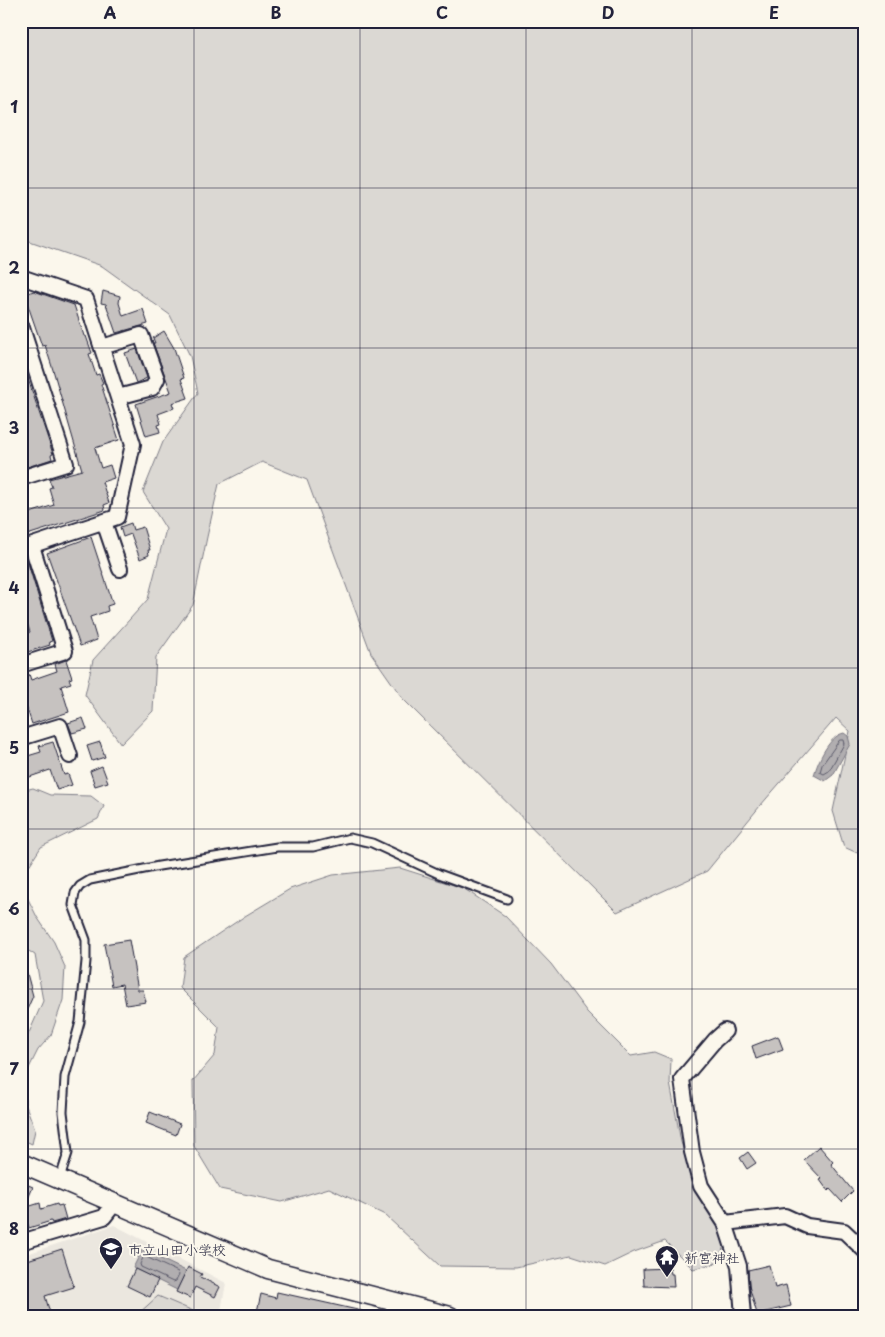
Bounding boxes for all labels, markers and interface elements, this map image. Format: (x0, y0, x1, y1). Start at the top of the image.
text: A (104, 0, 117, 24)
text: B (271, 0, 282, 24)
text: C (436, 0, 448, 24)
text: D (602, 0, 614, 24)
text: E (769, 0, 779, 24)
text: 1 (10, 94, 18, 118)
text: 2 (8, 255, 20, 279)
text: 3 (9, 415, 19, 439)
text: 4 (9, 575, 20, 599)
text: 5 (9, 735, 19, 759)
text: 6 (8, 896, 20, 920)
text: 7 (9, 1056, 19, 1080)
text: 8 (9, 1216, 19, 1240)
school or university icon: 市立山田小学校 (98, 1236, 124, 1270)
place label: 市立山田小学校 (128, 1239, 226, 1260)
temple icon: 新宮神社 (654, 1244, 680, 1278)
place label: 新宮神社 (684, 1247, 740, 1268)

